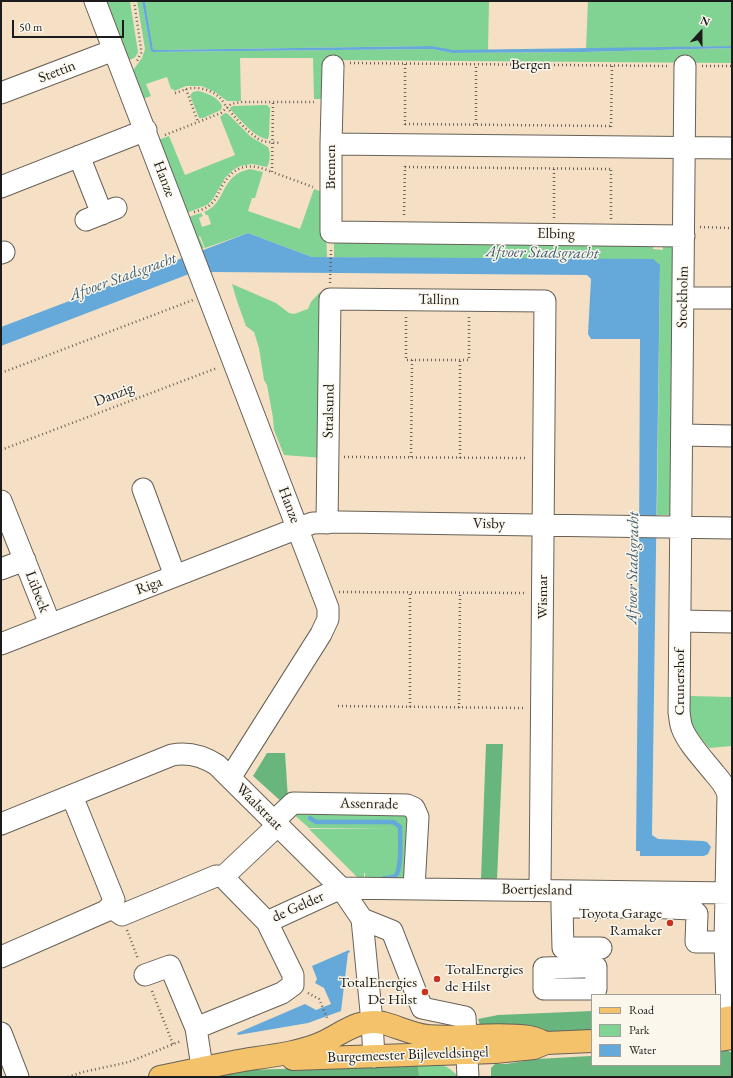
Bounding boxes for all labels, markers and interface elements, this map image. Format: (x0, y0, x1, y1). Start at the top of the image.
scale bar (14, 12, 126, 38)
north arrow (681, 12, 721, 52)
text: N (699, 13, 712, 29)
text: 50 m (19, 19, 42, 35)
street label: Bergen (511, 56, 551, 74)
street label: Stettin (36, 57, 78, 87)
street label: Bremen (322, 144, 340, 190)
street label: Hanze (149, 158, 179, 200)
street label: Elbing (537, 225, 575, 243)
water label: Afvoer Stadsgracht (485, 242, 599, 264)
water label: Afvoer Stadsgracht (67, 249, 179, 305)
street label: Stockholm (673, 266, 693, 328)
street label: Tallinn (418, 291, 460, 309)
street label: Danzig (92, 379, 136, 411)
street label: Stralsund (320, 384, 338, 438)
street label: Hanze (274, 484, 304, 526)
water label: Afvoer Stadsgracht (622, 511, 644, 625)
street label: Visby (473, 515, 505, 533)
street label: Lübeck (21, 569, 53, 615)
street label: Riga (133, 573, 165, 599)
street label: Wismar (534, 575, 552, 619)
street label: Crunershof (671, 648, 689, 716)
street label: Waalstraat (232, 780, 286, 834)
street label: Assenrade (340, 794, 398, 814)
street label: Boertjesland (501, 880, 573, 900)
street label: de Gelder (269, 888, 327, 926)
place label: Toyota Garage Ramaker (579, 905, 662, 940)
marker: Toyota Garage Ramaker (665, 918, 675, 928)
place label: TotalEnergies de Hilst (445, 961, 523, 996)
place label: TotalEnergies De Hilst (339, 974, 417, 1009)
marker: TotalEnergies de Hilst (432, 974, 442, 984)
marker: TotalEnergies De Hilst (420, 987, 430, 997)
legend (591, 994, 721, 1066)
text: Road (629, 1002, 654, 1018)
text: Park (629, 1022, 649, 1038)
text: Water (629, 1042, 656, 1058)
street label: Burgemeester Bijleveldsingel (327, 1043, 489, 1067)

